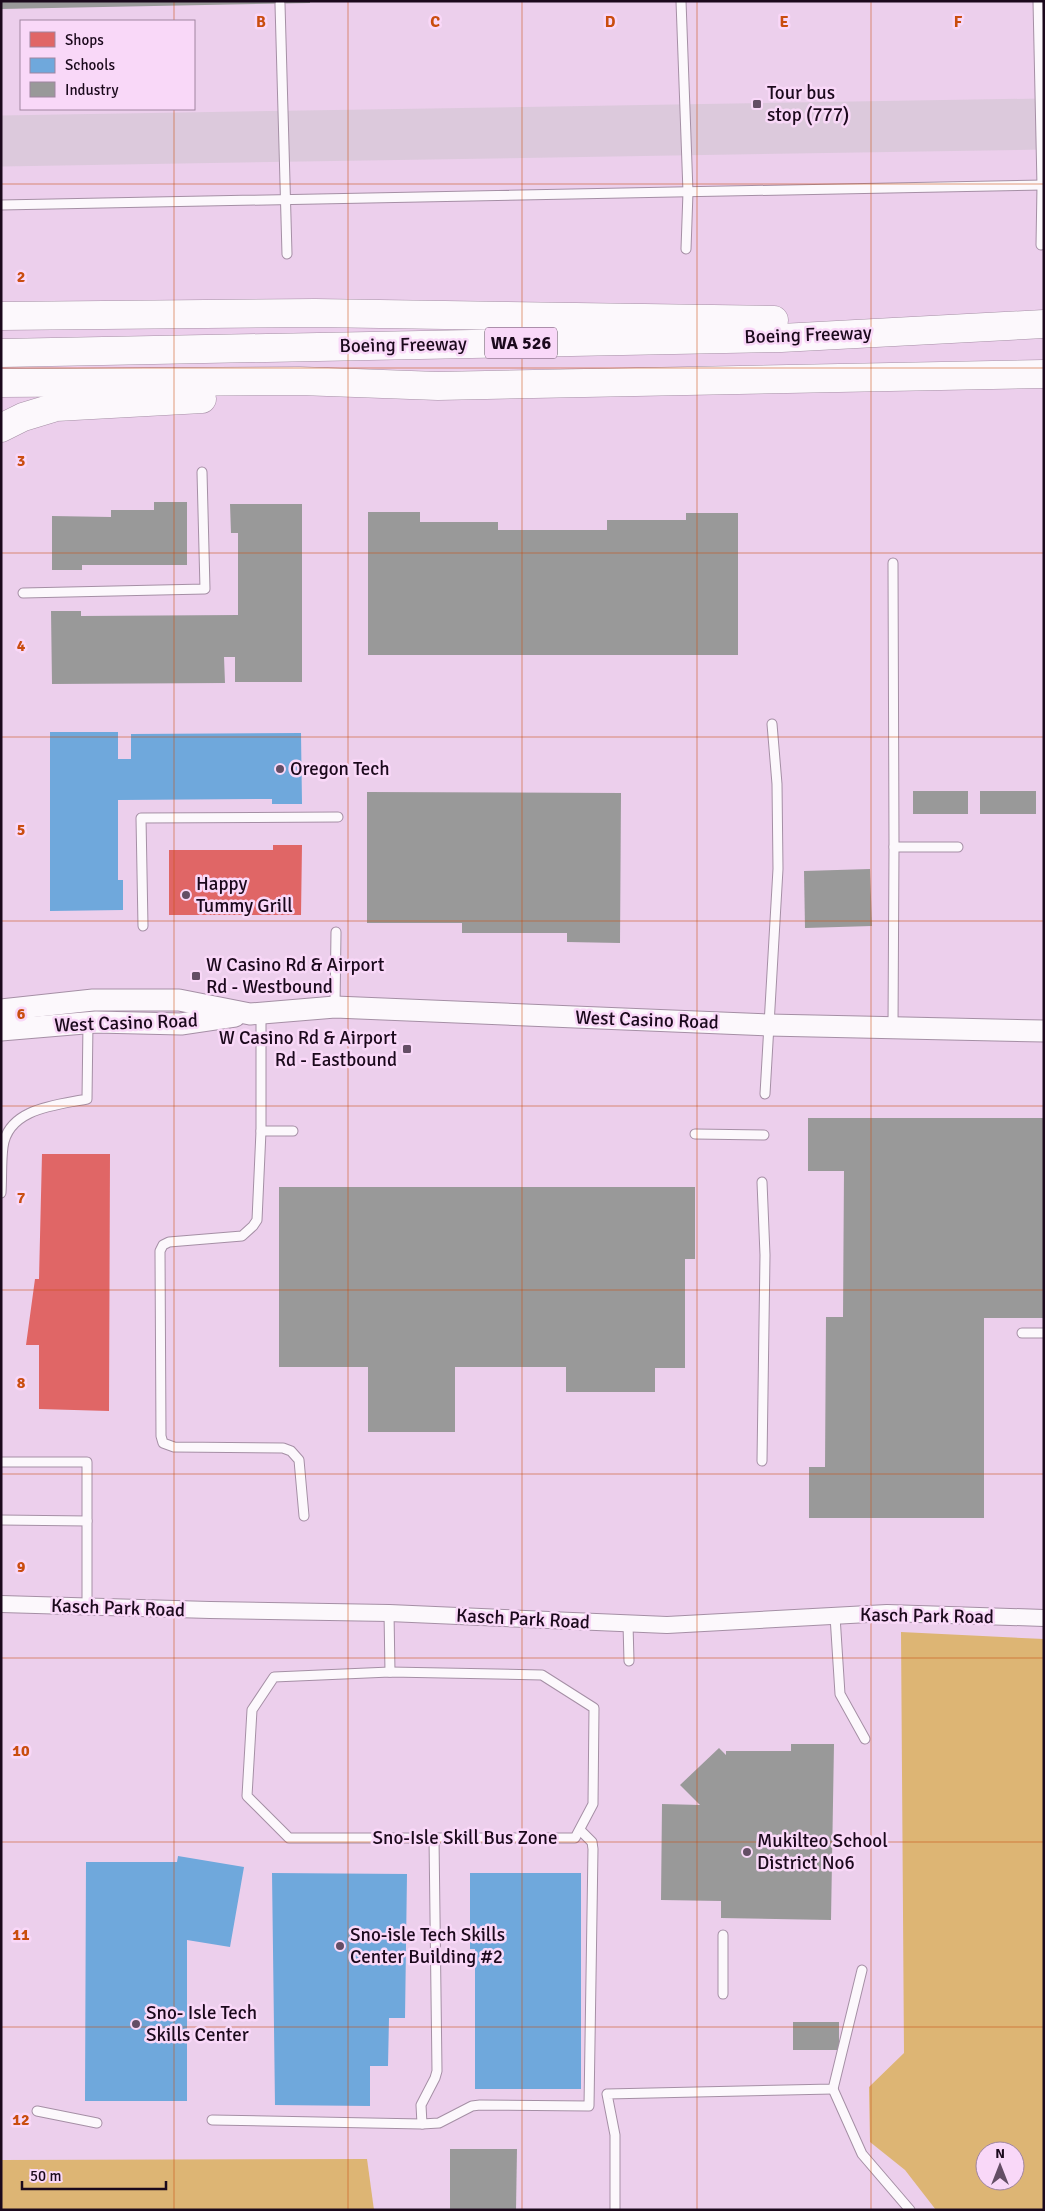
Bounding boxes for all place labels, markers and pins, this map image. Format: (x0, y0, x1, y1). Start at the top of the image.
place label: Tour bus stop (777) (767, 81, 849, 127)
marker: Tour bus stop (777) (751, 98, 763, 110)
place label: Oregon Tech (290, 757, 390, 781)
marker: Oregon Tech (274, 763, 286, 775)
place label: Happy Tummy Grill (196, 872, 293, 918)
marker: Happy Tummy Grill (180, 889, 192, 901)
place label: W Casino Rd & Airport Rd - Westbound (206, 953, 385, 999)
marker: W Casino Rd & Airport Rd - Westbound (190, 970, 202, 982)
place label: W Casino Rd & Airport Rd - Eastbound (219, 1026, 397, 1072)
marker: W Casino Rd & Airport Rd - Eastbound (401, 1043, 413, 1055)
place label: Mukilteo School District No6 (757, 1829, 888, 1875)
marker: Mukilteo School District No6 (741, 1846, 753, 1858)
place label: Sno-isle Tech Skills Center Building #2 (350, 1923, 505, 1969)
marker: Sno-isle Tech Skills Center Building #2 (334, 1940, 346, 1952)
place label: Sno- Isle Tech Skills Center (146, 2001, 257, 2047)
marker: Sno- Isle Tech Skills Center (130, 2018, 142, 2030)

